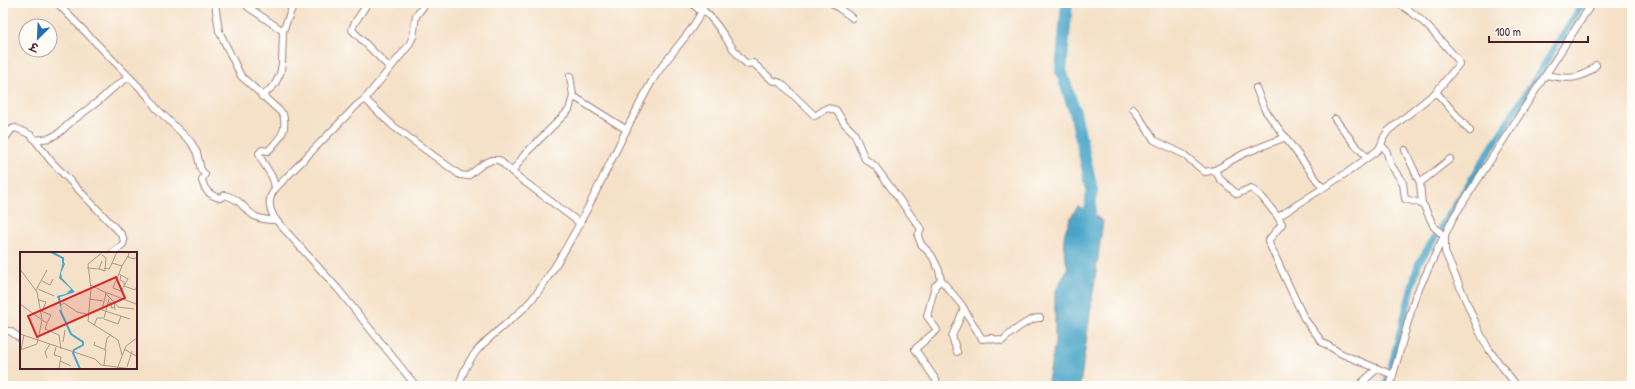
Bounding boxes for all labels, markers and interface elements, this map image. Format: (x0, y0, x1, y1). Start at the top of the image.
north arrow (18, 18, 58, 58)
scale bar (1489, 18, 1588, 44)
text: 100 m (1495, 23, 1521, 40)
text: उ (26, 39, 41, 55)
inset map (20, 252, 137, 369)

